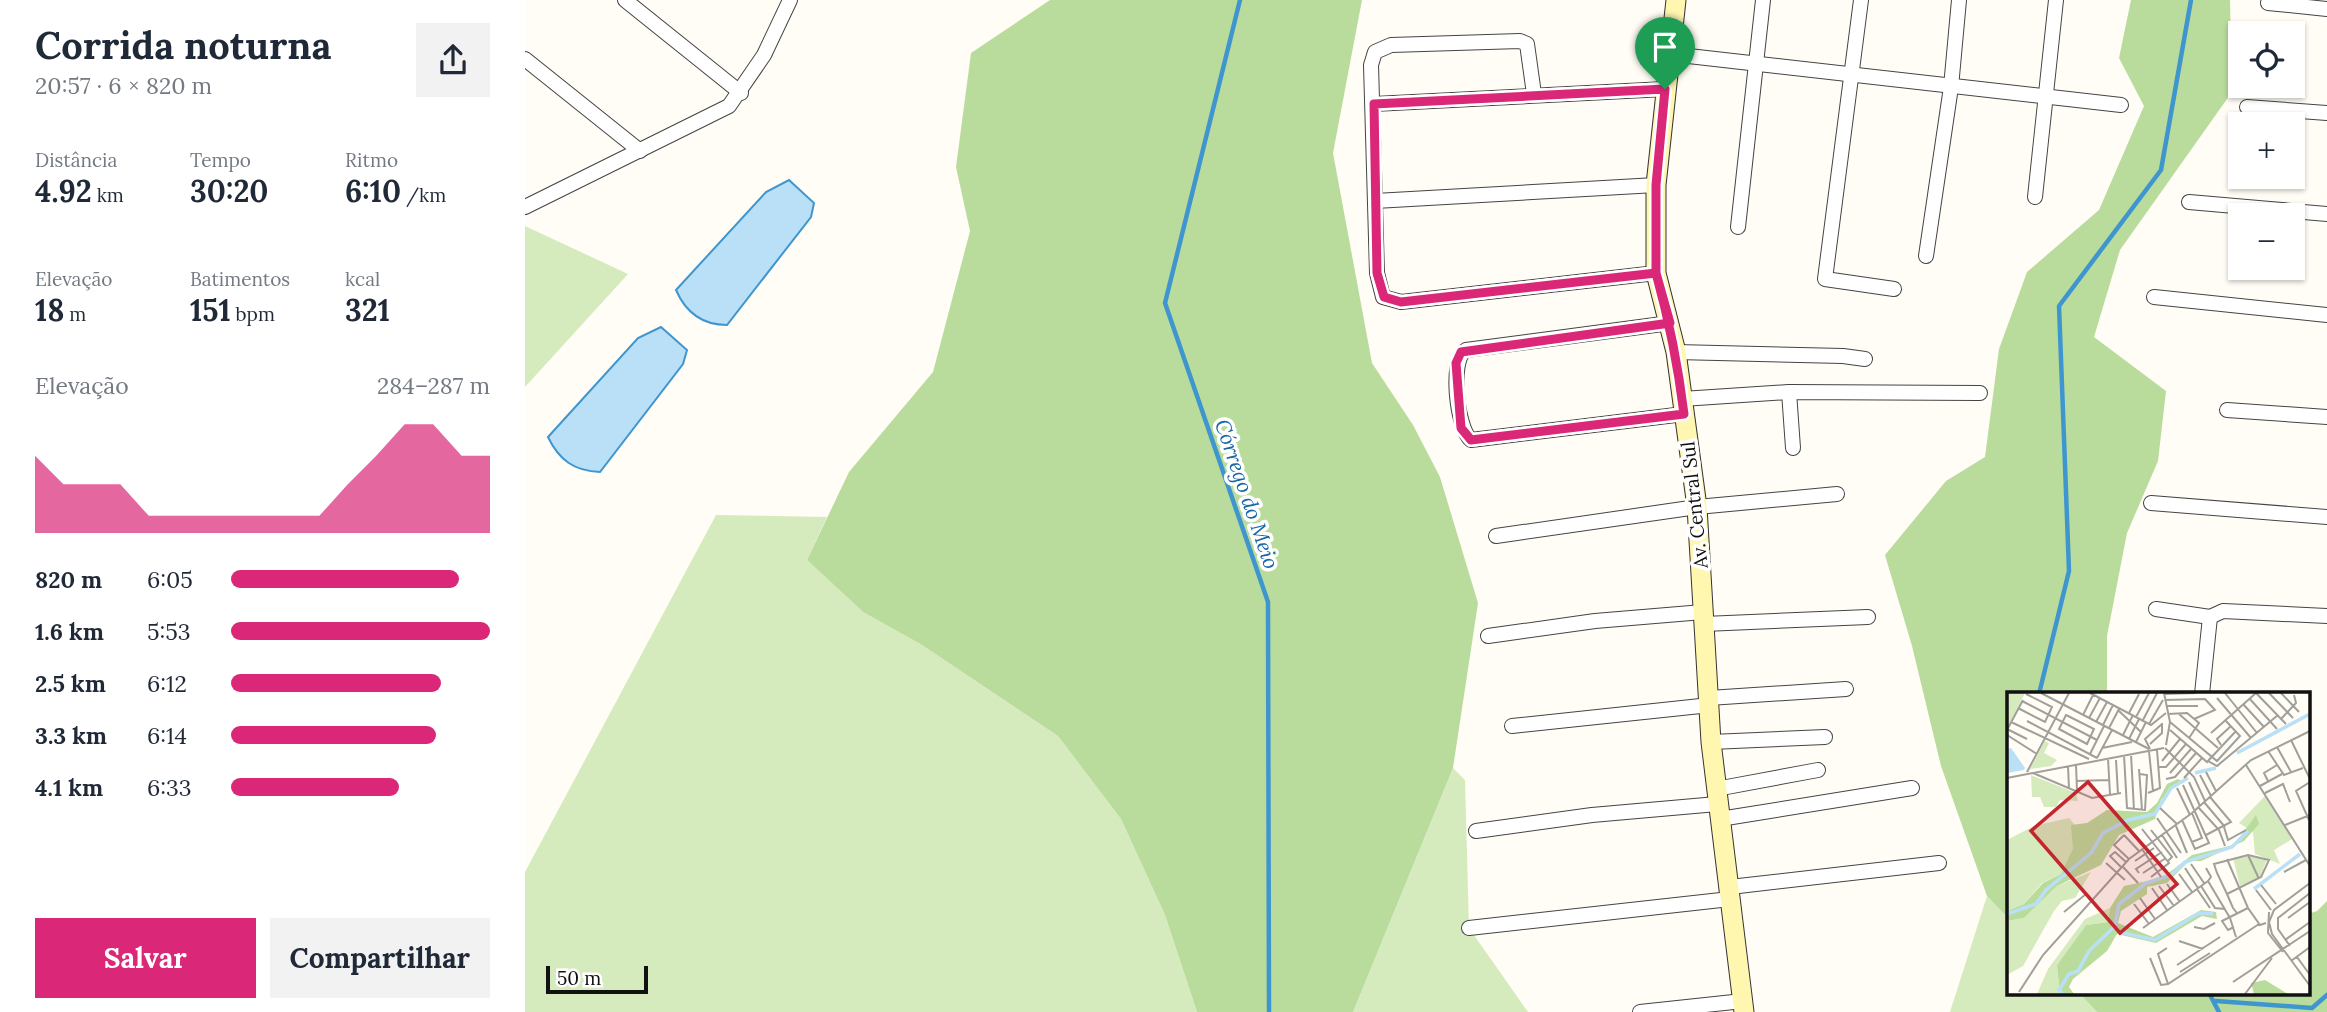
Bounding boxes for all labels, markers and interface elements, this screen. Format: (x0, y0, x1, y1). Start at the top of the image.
pin (1635, 17, 1695, 89)
text: Corrida noturna (35, 21, 331, 69)
map controls (2228, 21, 2305, 280)
button: locate (2228, 21, 2305, 98)
button: share (416, 23, 490, 97)
icon: arrive (1646, 28, 1684, 66)
text: 20:57 · 6 × 820 m (35, 71, 212, 100)
button: + (2228, 112, 2305, 189)
text: Distância (35, 148, 117, 172)
text: Tempo (190, 148, 251, 172)
text: Ritmo (345, 148, 398, 172)
text: 4.92 (35, 172, 92, 210)
text: 30:20 (190, 172, 268, 210)
text: 6:10 (345, 172, 401, 210)
text: km (92, 183, 124, 207)
text: /km (401, 183, 446, 207)
button: − (2228, 203, 2305, 280)
text: Elevação (35, 267, 112, 291)
text: Batimentos (190, 267, 290, 291)
text: kcal (345, 267, 380, 291)
text: 18 (35, 291, 64, 329)
text: 151 (190, 291, 231, 329)
text: 321 (345, 291, 390, 329)
text: m (64, 302, 86, 326)
text: bpm (231, 302, 275, 326)
text: Elevação (35, 371, 129, 400)
text: 284–287 m (377, 371, 490, 400)
water label: Córrego do Meio (1209, 416, 1285, 572)
street label: Av. Central Sul (1675, 440, 1713, 571)
text: 820 m (35, 565, 102, 594)
text: 6:05 (147, 565, 193, 594)
text: 1.6 km (35, 617, 104, 646)
text: 5:53 (147, 617, 191, 646)
text: 2.5 km (35, 669, 106, 698)
text: 6:12 (147, 669, 187, 698)
inset map (2007, 692, 2309, 995)
text: 3.3 km (35, 721, 107, 750)
text: 6:14 (147, 721, 187, 750)
text: 4.1 km (35, 773, 103, 802)
text: 6:33 (147, 773, 192, 802)
button: Salvar (35, 918, 256, 998)
button: Compartilhar (270, 918, 490, 998)
scale bar (546, 963, 647, 995)
text: 50 m (557, 966, 601, 990)

